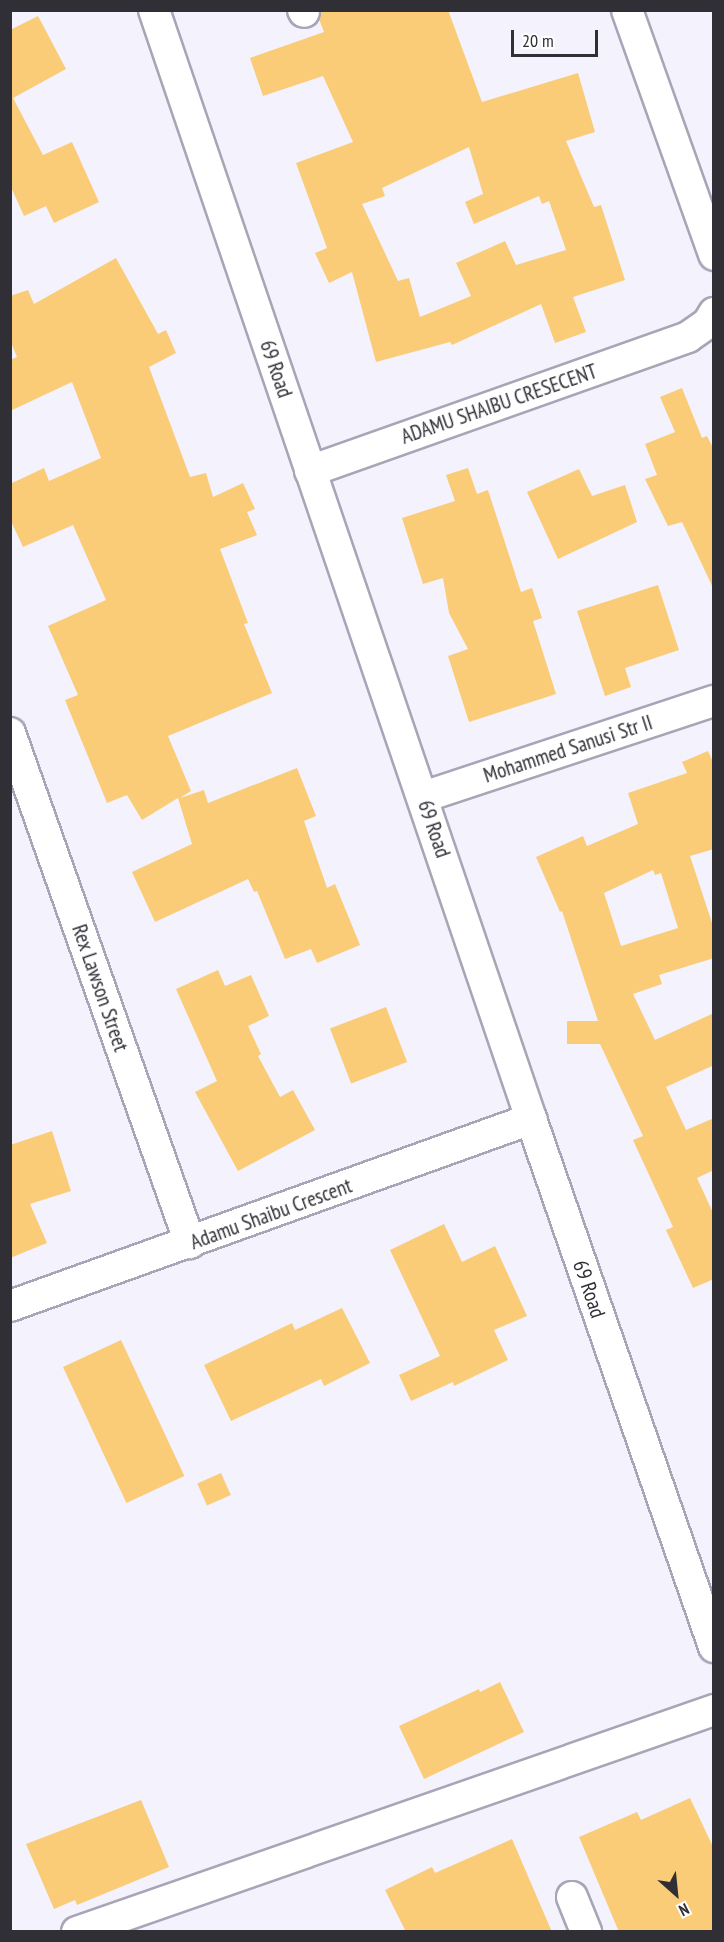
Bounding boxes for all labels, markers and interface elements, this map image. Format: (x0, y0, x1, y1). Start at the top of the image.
scale bar (514, 18, 601, 56)
text: 20 m (522, 29, 554, 52)
street label: 69 Road (254, 337, 298, 401)
street label: ADAMU SHAIBU CRESECENT (398, 359, 600, 449)
street label: Mohammed Sanusi Str II (480, 710, 656, 788)
street label: 69 Road (412, 797, 456, 861)
street label: Rex Lawson Street (66, 921, 134, 1055)
street label: Adamu Shaibu Crescent (187, 1173, 355, 1255)
street label: 69 Road (567, 1257, 611, 1321)
north arrow (646, 1864, 706, 1924)
text: N (676, 1899, 693, 1921)

